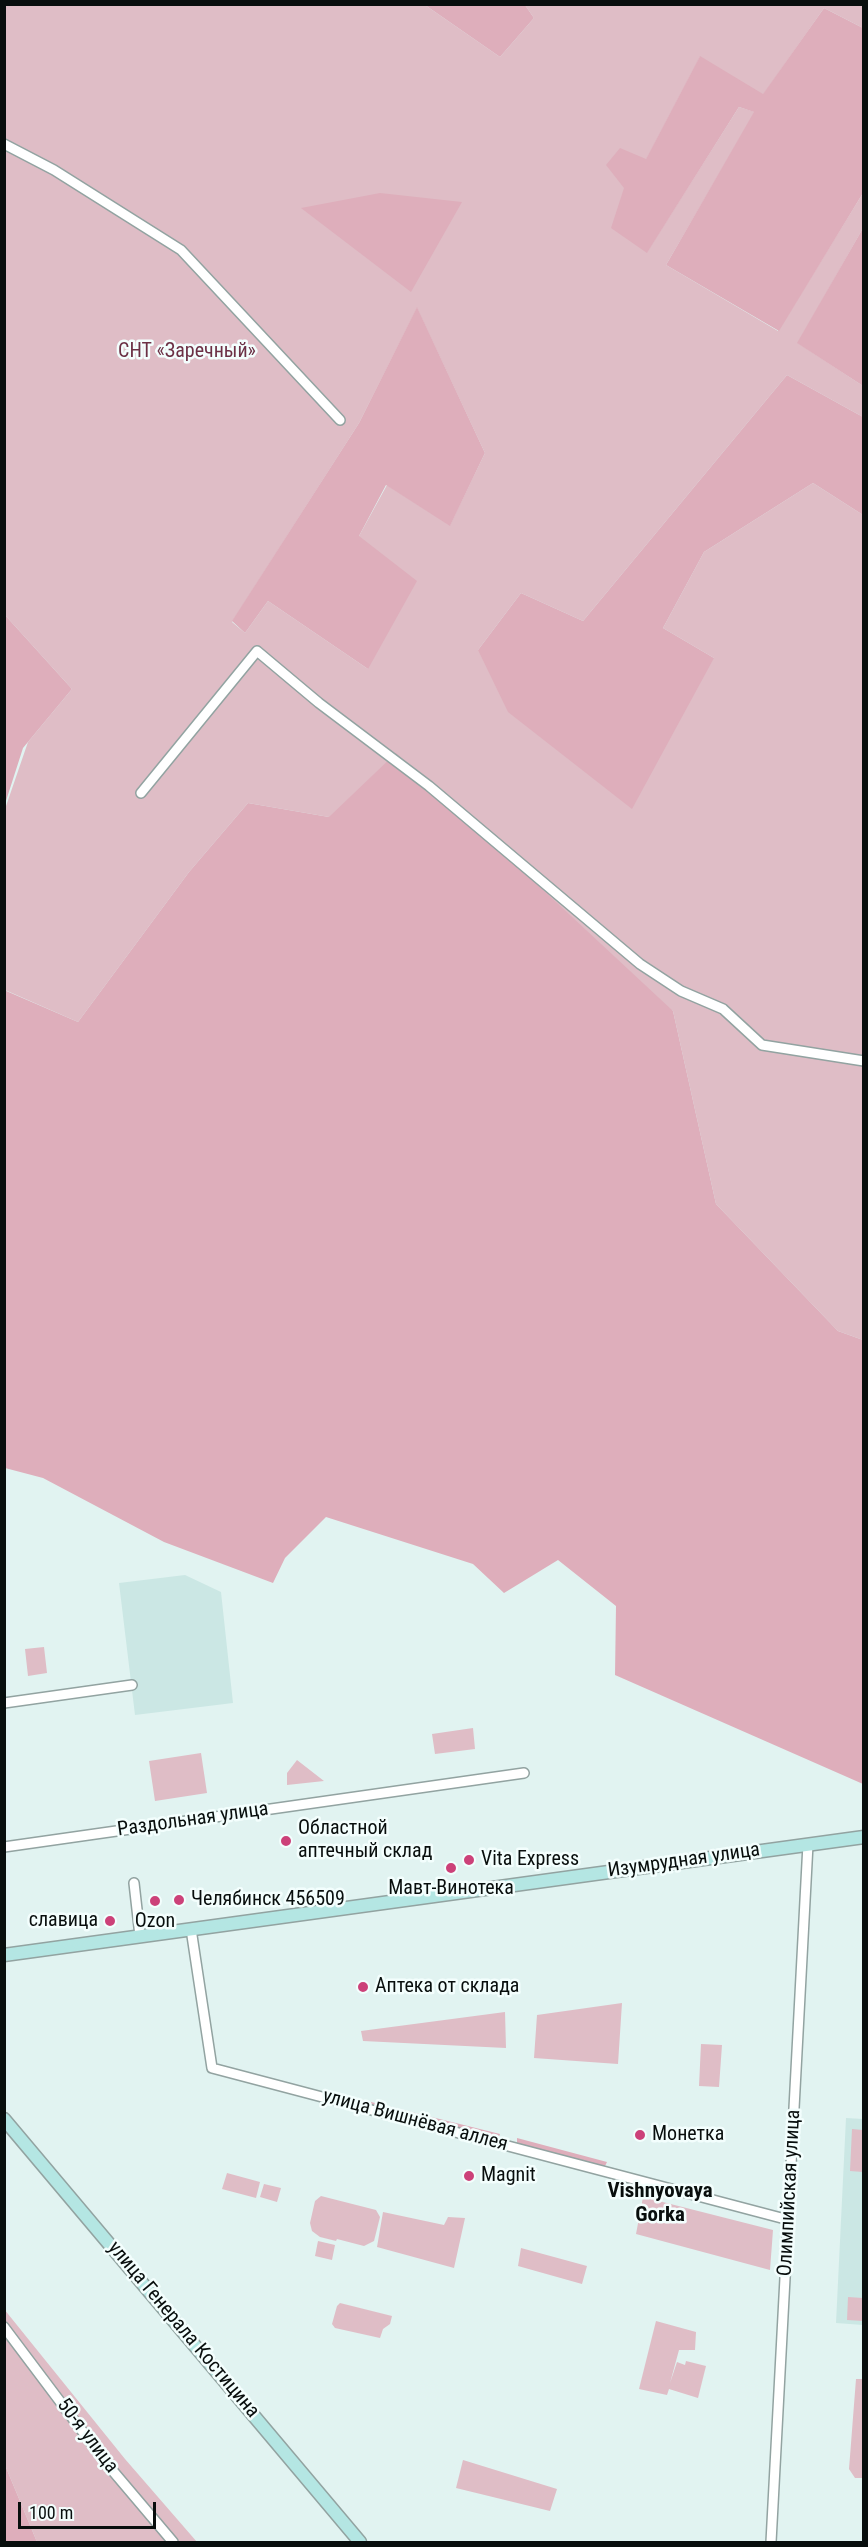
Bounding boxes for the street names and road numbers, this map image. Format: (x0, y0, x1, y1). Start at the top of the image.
street label: Раздольная улица (116, 1798, 270, 1842)
street label: Изумрудная улица (606, 1838, 762, 1884)
street label: улица Вишнёвая аллея (320, 2085, 510, 2157)
street label: Олимпийская улица (774, 2109, 806, 2277)
street label: улица Генерала Костицина (102, 2237, 264, 2423)
street label: 50-я улица (51, 2394, 123, 2478)

